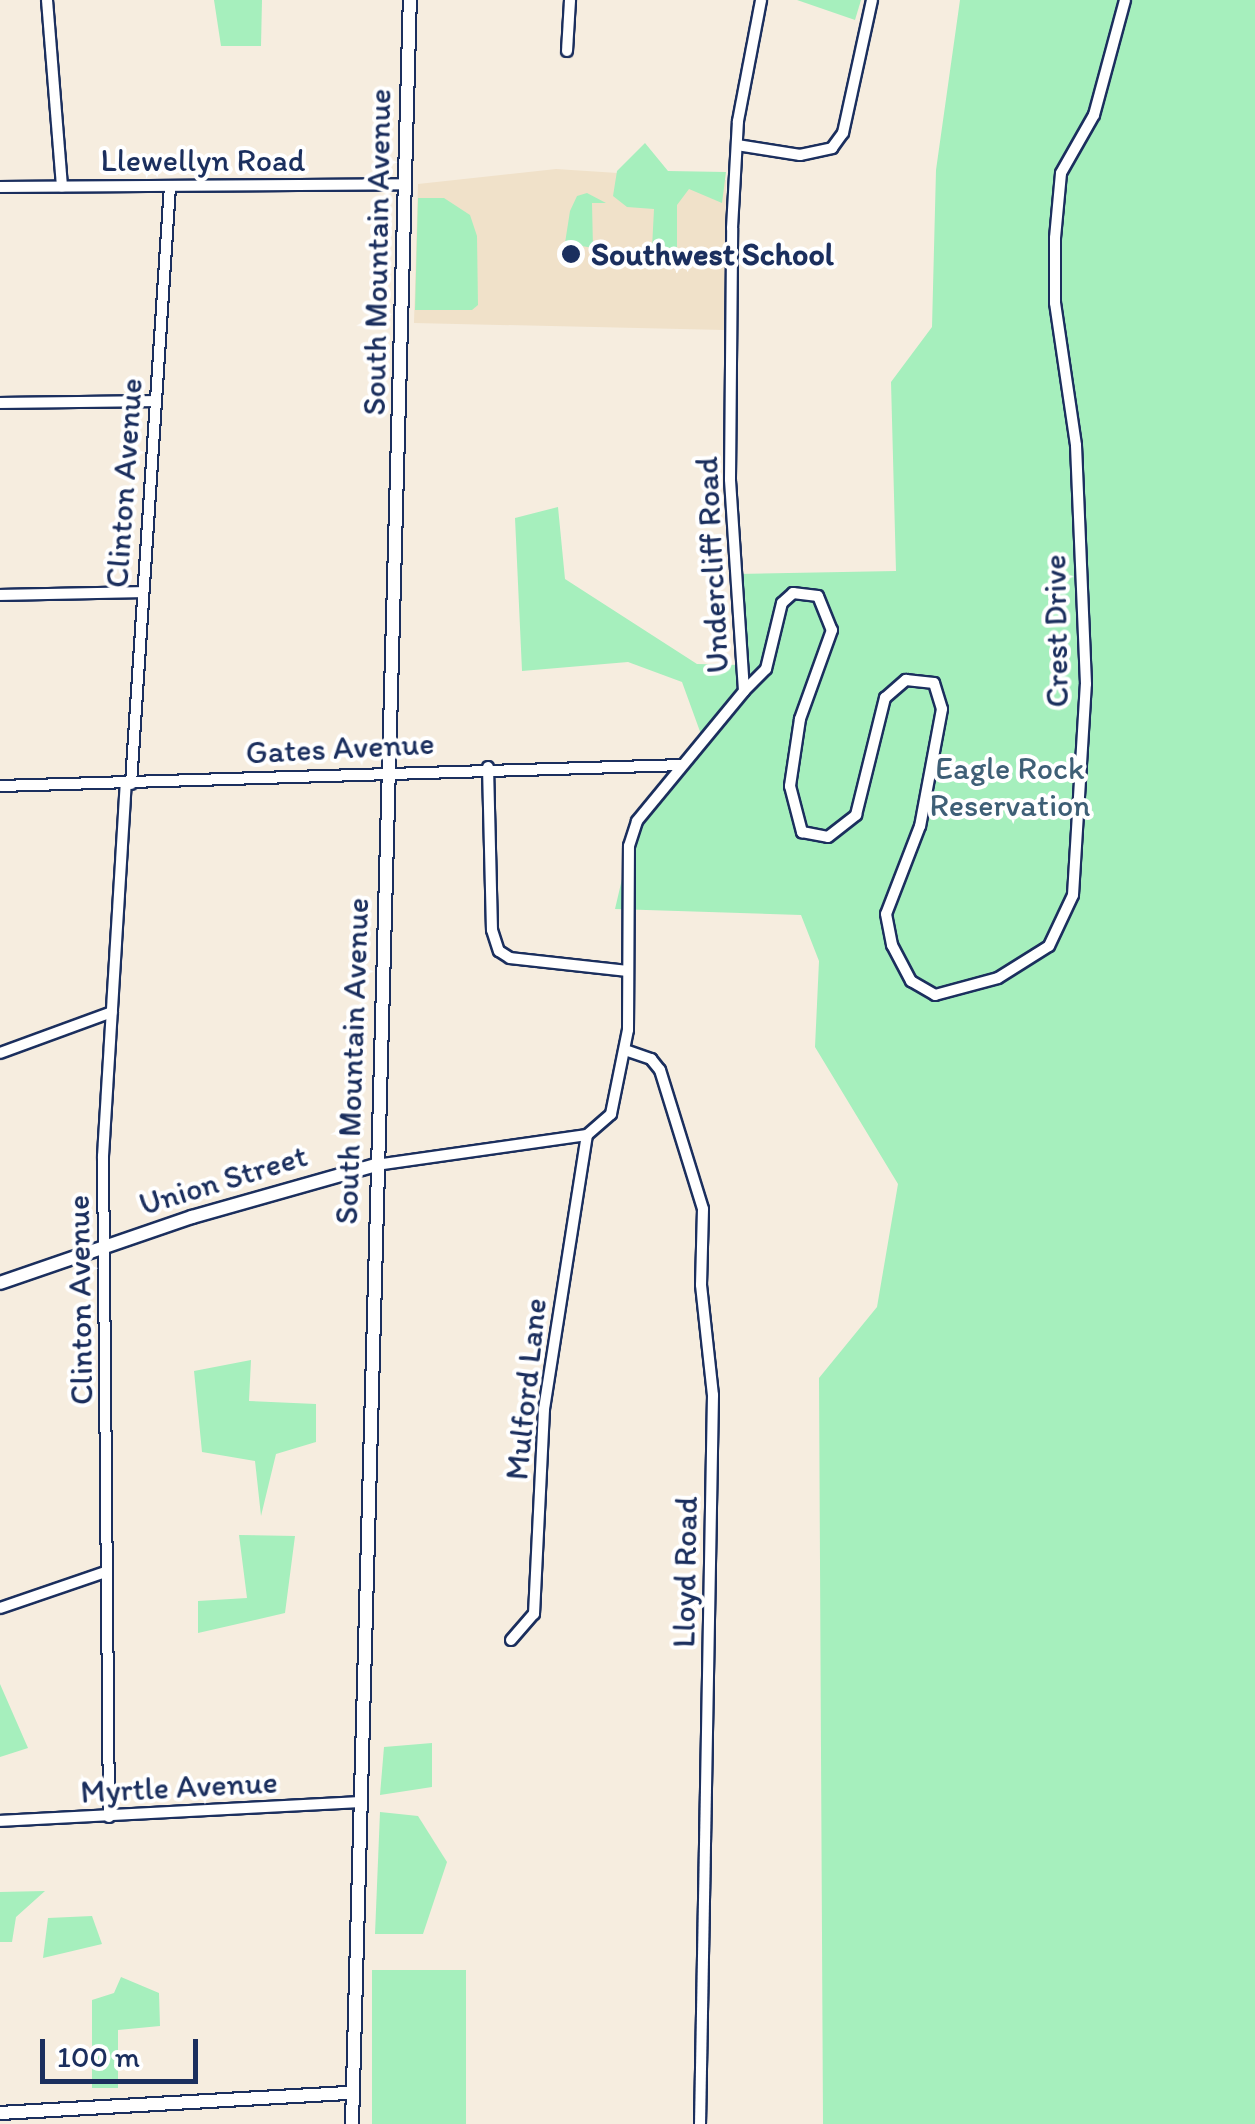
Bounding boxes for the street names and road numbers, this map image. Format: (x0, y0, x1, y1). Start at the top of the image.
street label: South Mountain Avenue (355, 88, 399, 416)
street label: Llewellyn Road (101, 141, 305, 179)
street label: Clinton Avenue (98, 378, 150, 588)
street label: Undercliff Road (687, 456, 737, 674)
street label: Crest Drive (1035, 554, 1077, 708)
street label: Gates Avenue (245, 724, 435, 772)
street label: South Mountain Avenue (327, 897, 377, 1225)
street label: Union Street (135, 1136, 311, 1224)
street label: Clinton Avenue (59, 1195, 101, 1405)
street label: Mulford Lane (497, 1296, 555, 1482)
street label: Lloyd Road (664, 1497, 706, 1647)
street label: Myrtle Avenue (80, 1763, 278, 1811)

